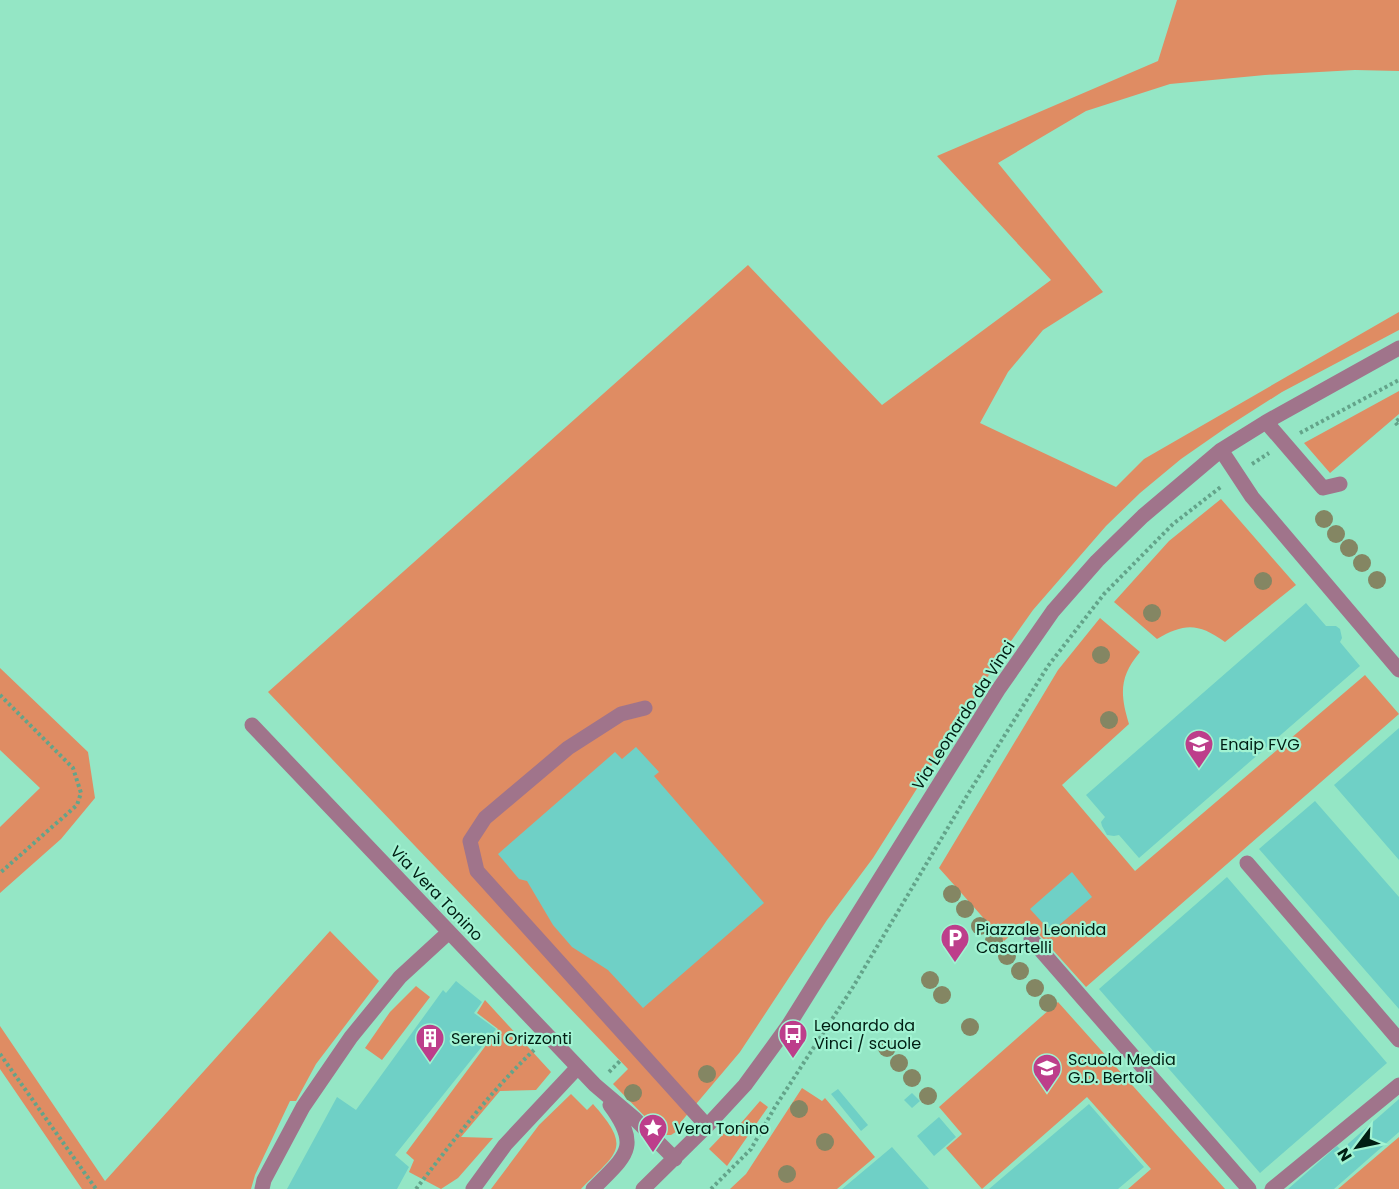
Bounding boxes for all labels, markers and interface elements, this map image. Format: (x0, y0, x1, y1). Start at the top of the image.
street label: Via Leonardo da Vinci (906, 636, 1020, 794)
school or university icon: Enaip FVG (1183, 728, 1215, 770)
place label: Enaip FVG (1220, 733, 1300, 756)
street label: Via Vera Tonino (385, 840, 488, 946)
place label: Piazzale Leonida Casartelli (976, 918, 1106, 959)
parking icon: Piazzale Leonida Casartelli (939, 922, 971, 964)
place label: Leonardo da Vinci / scuole (814, 1014, 921, 1055)
bus stop icon: Leonardo da Vinci / scuole (777, 1018, 809, 1060)
building icon: Sereni Orizzonti (414, 1022, 446, 1064)
place label: Sereni Orizzonti (451, 1027, 572, 1050)
place label: Scuola Media G.D. Bertoli (1068, 1048, 1176, 1089)
school or university icon: Scuola Media G.D. Bertoli (1031, 1052, 1063, 1094)
place icon: Vera Tonino (637, 1112, 669, 1154)
place label: Vera Tonino (674, 1117, 769, 1140)
north arrow (1327, 1117, 1387, 1177)
text: N (1332, 1143, 1358, 1166)

